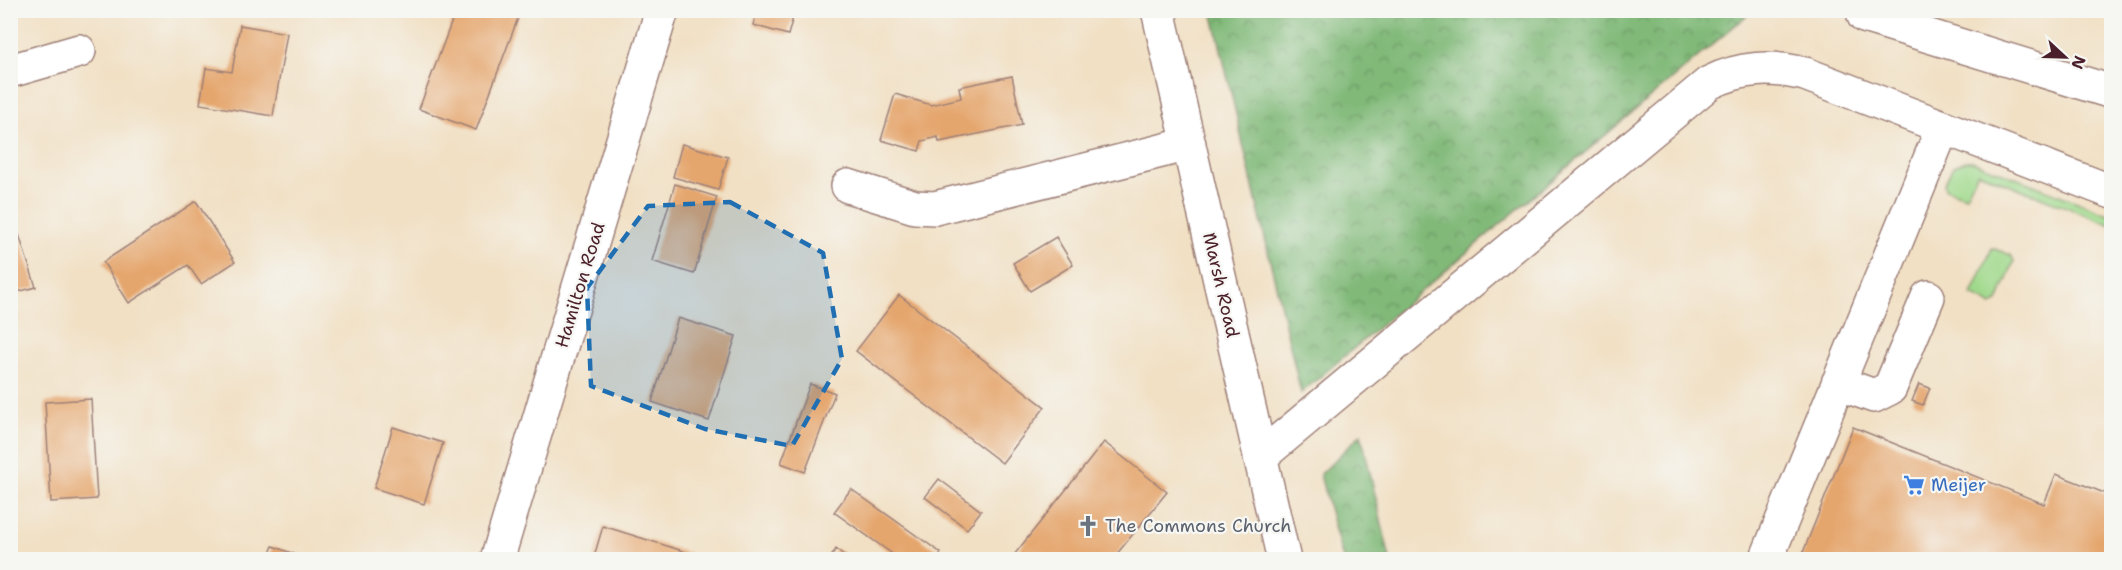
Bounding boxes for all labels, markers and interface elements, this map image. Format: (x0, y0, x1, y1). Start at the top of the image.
north arrow (2035, 27, 2095, 87)
text: N (2066, 53, 2091, 72)
street label: Hamilton Road (549, 219, 611, 351)
street label: Marsh Road (1197, 230, 1245, 340)
supermarket icon: Meijer (1902, 473, 1926, 497)
place label: Meijer (1931, 473, 1986, 497)
church icon: The Commons Church (1076, 514, 1100, 538)
place label: The Commons Church (1105, 514, 1291, 538)

